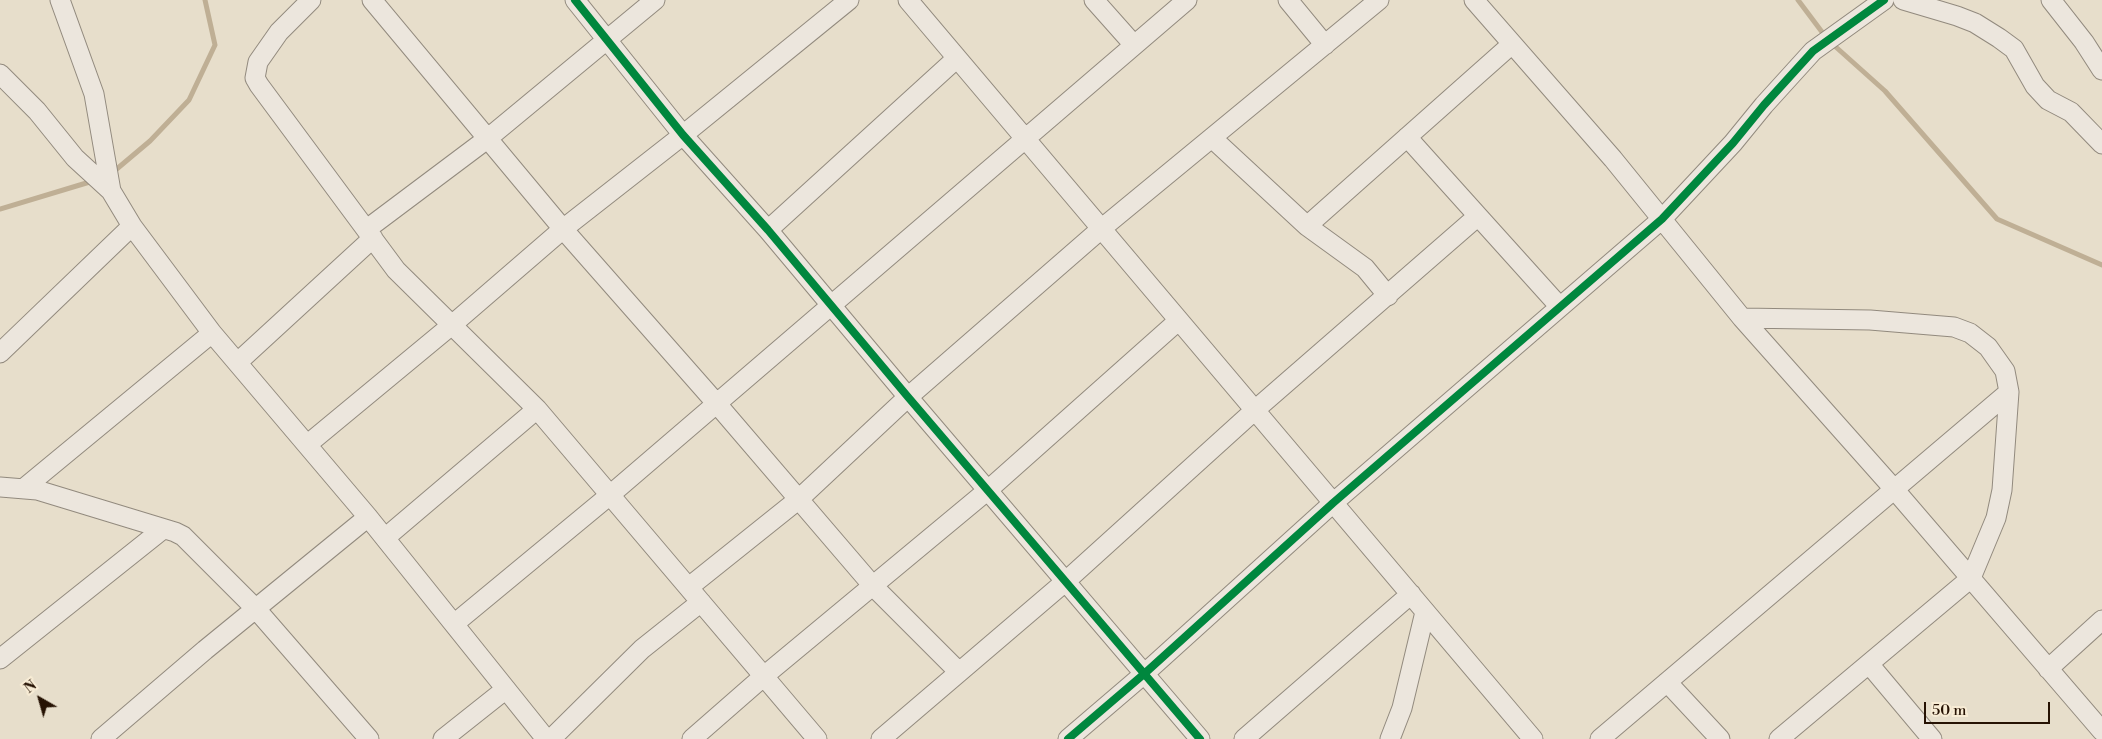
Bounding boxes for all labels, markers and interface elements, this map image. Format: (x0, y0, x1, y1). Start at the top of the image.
north arrow (15, 674, 65, 724)
text: N (21, 677, 41, 698)
scale bar (1927, 692, 2053, 724)
text: 50 m (1932, 701, 1966, 720)

